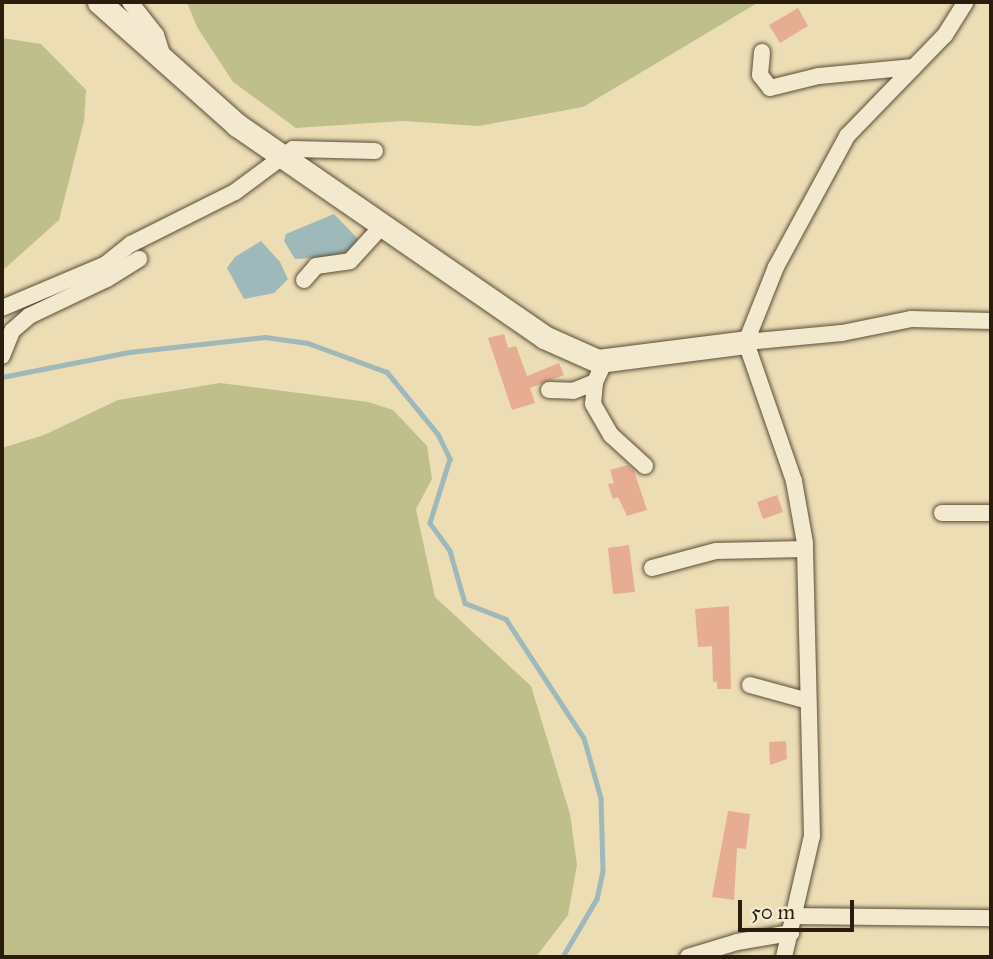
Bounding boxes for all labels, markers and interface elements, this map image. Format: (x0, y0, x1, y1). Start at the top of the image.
scale bar (741, 886, 856, 930)
text: 50 m (751, 899, 795, 925)

